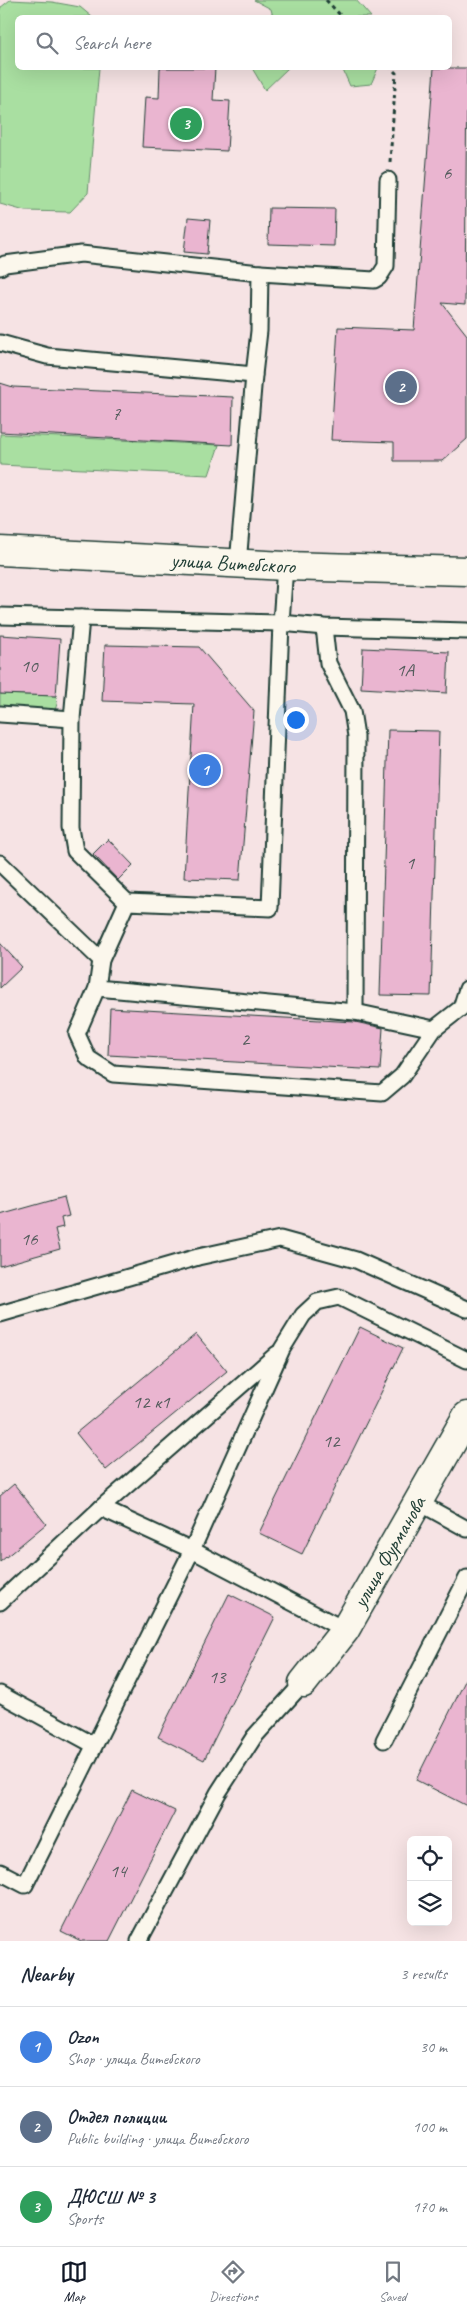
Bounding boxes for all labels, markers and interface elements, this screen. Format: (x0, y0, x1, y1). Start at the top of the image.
search box (15, 15, 452, 70)
icon: search (33, 29, 61, 57)
text: Search here (73, 31, 150, 55)
pin: 3 (170, 105, 202, 143)
house number: 6 (443, 161, 453, 185)
pin: 2 (385, 368, 417, 406)
house number: 7 (112, 402, 122, 426)
street label: улица Витебского (168, 547, 297, 579)
house number: 10 (20, 654, 39, 678)
house number: 1А (396, 658, 416, 682)
your location (283, 707, 309, 733)
pin: 1 (189, 751, 221, 789)
house number: 1 (406, 851, 416, 875)
house number: 2 (241, 1027, 251, 1051)
house number: 16 (20, 1227, 39, 1251)
house number: 12 к1 (132, 1390, 171, 1414)
house number: 12 (322, 1429, 341, 1453)
street label: улица Фурманова (346, 1490, 432, 1614)
house number: 13 (208, 1665, 227, 1689)
map controls (407, 1836, 452, 1926)
button: locate (407, 1836, 452, 1881)
house number: 14 (109, 1859, 129, 1883)
button: layers (407, 1881, 452, 1926)
text: Nearby (20, 1961, 73, 1987)
text: 3 results (400, 1964, 447, 1984)
text: Ozon (67, 2025, 99, 2049)
text: 1 (32, 2037, 40, 2057)
text: 30 m (420, 2037, 447, 2057)
text: Shop · улица Витебского (67, 2049, 200, 2069)
text: Отдел полиции (67, 2105, 167, 2129)
text: 2 (32, 2117, 40, 2137)
text: 100 m (413, 2117, 447, 2137)
text: Public building · улица Витебского (67, 2129, 248, 2149)
text: ДЮСШ № 3 (67, 2185, 155, 2209)
text: 3 (32, 2197, 40, 2217)
text: 170 m (413, 2197, 447, 2217)
text: Sports (67, 2209, 103, 2229)
tab: Map (60, 2258, 88, 2305)
tab: Directions (209, 2258, 258, 2305)
tab: Saved (379, 2258, 407, 2305)

